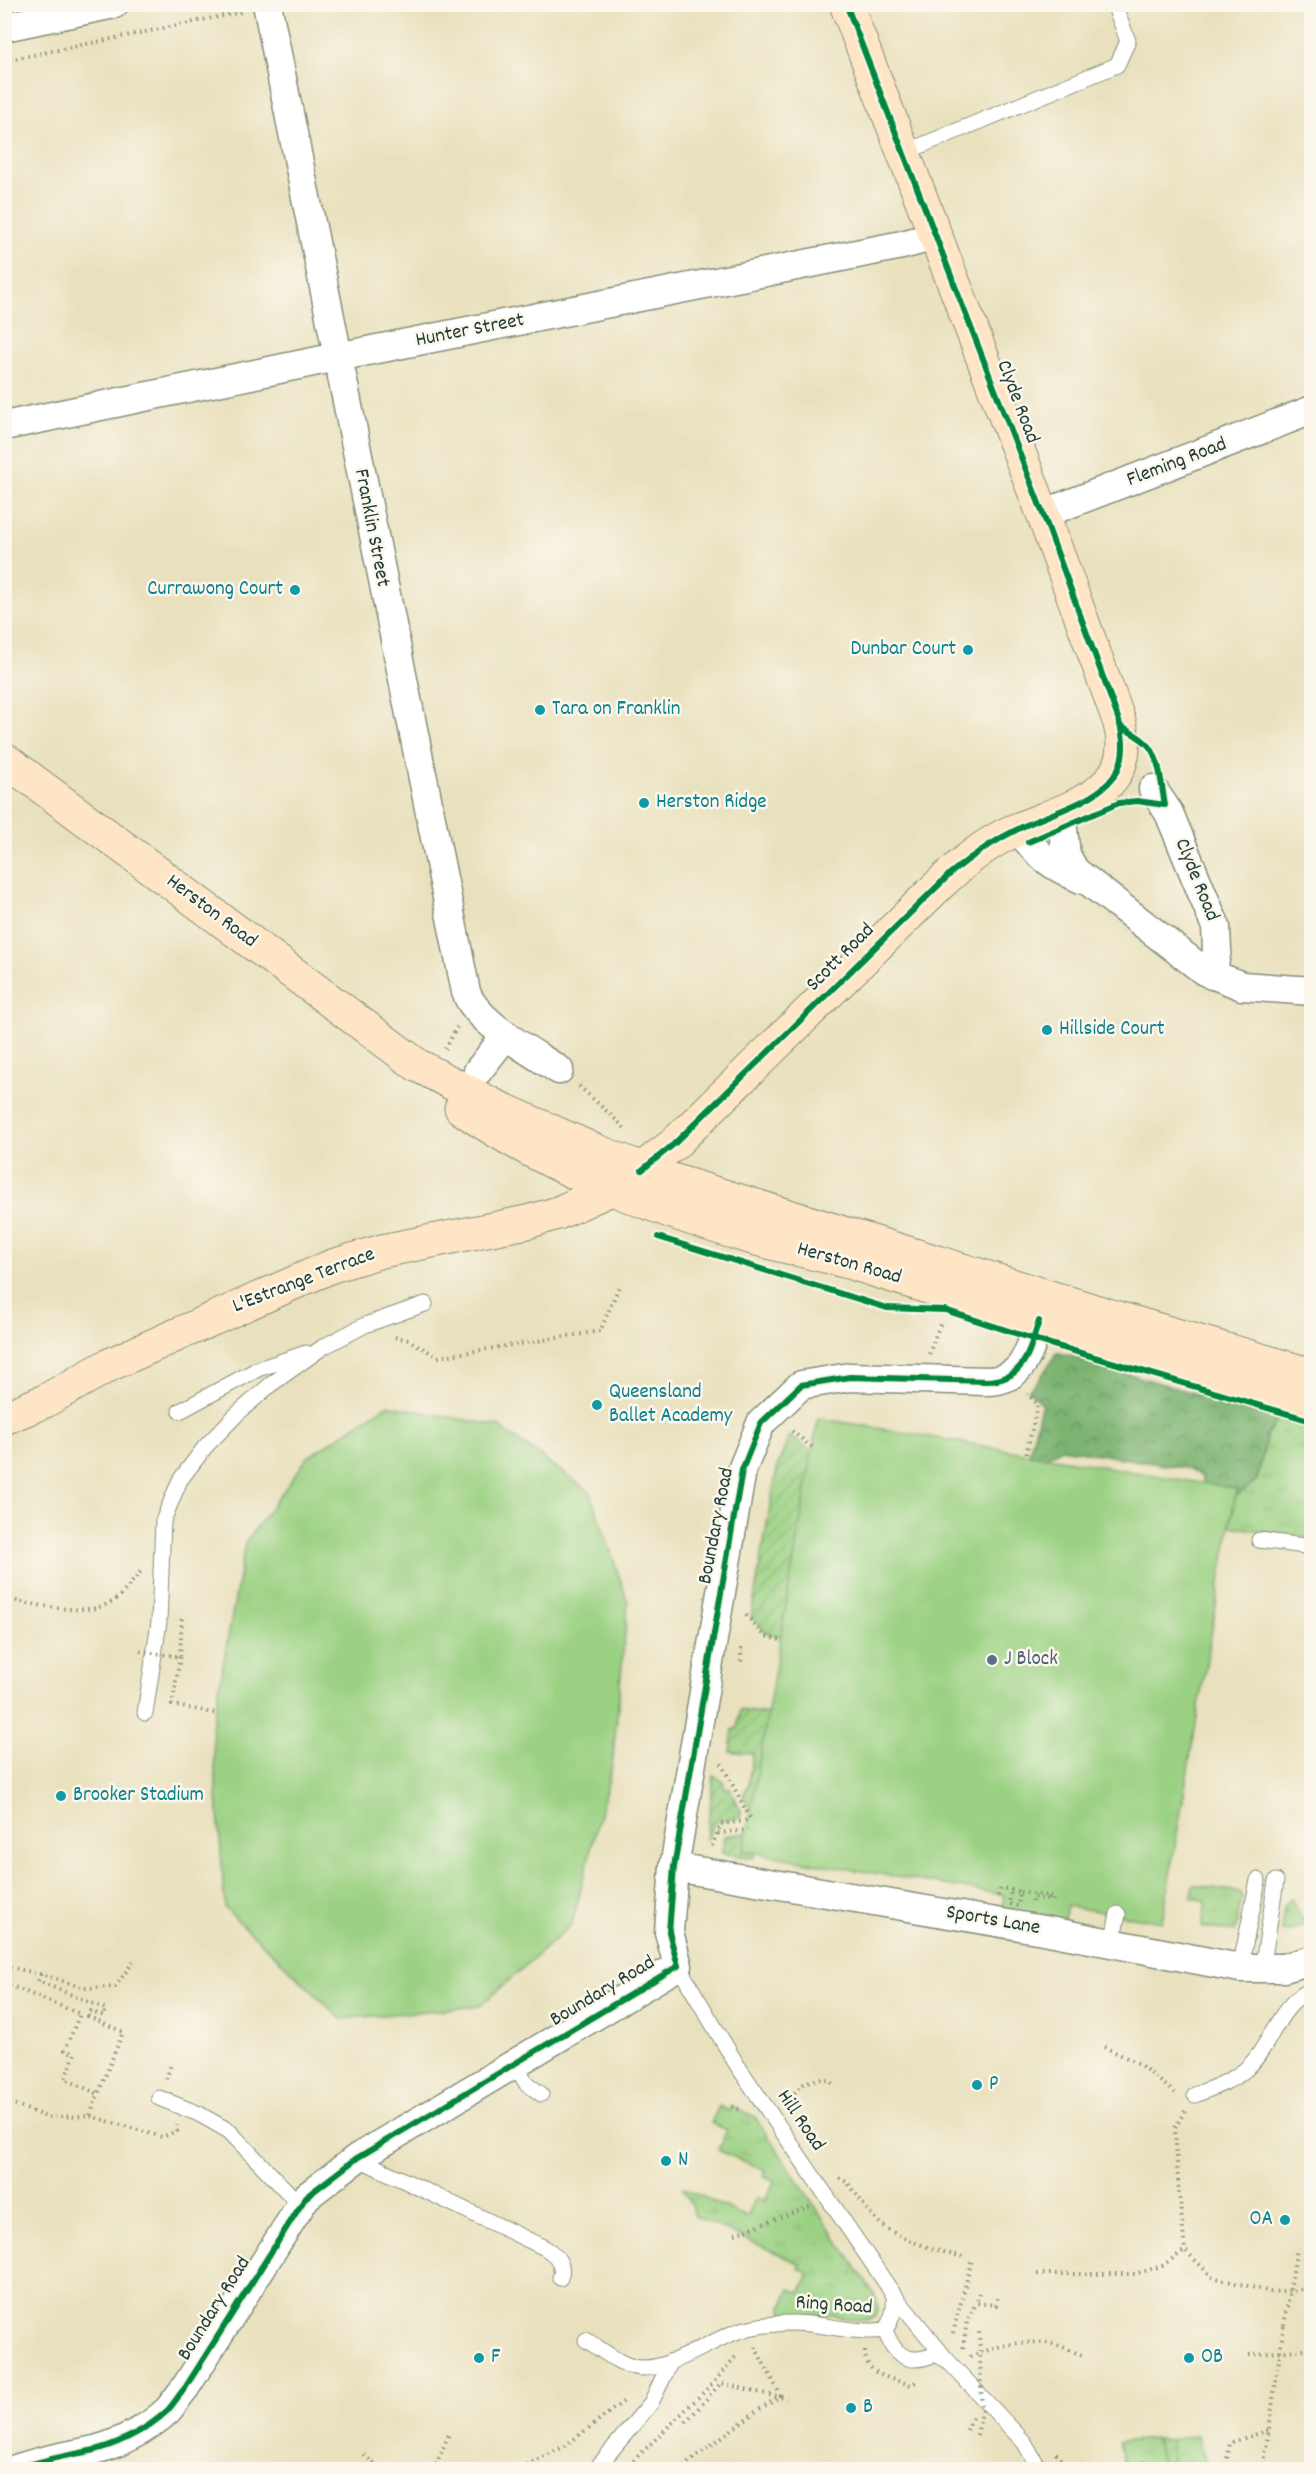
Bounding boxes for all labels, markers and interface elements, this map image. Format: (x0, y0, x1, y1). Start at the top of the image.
street label: Hunter Street (413, 306, 527, 356)
street label: Clyde Road (987, 356, 1047, 448)
street label: Fleming Road (1123, 430, 1231, 496)
street label: Franklin Street (345, 466, 397, 590)
place label: Currawong Court (147, 575, 283, 605)
marker: Currawong Court (288, 583, 302, 597)
place label: Dunbar Court (851, 635, 956, 665)
marker: Dunbar Court (961, 643, 975, 657)
place label: Tara on Franklin (552, 695, 680, 725)
marker: Tara on Franklin (533, 703, 547, 717)
place label: Herston Ridge (656, 788, 767, 818)
marker: Herston Ridge (637, 796, 651, 810)
street label: Clyde Road (1166, 834, 1226, 926)
street label: Herston Road (159, 868, 263, 956)
street label: Scott Road (800, 917, 882, 999)
place label: Hillside Court (1059, 1015, 1165, 1045)
marker: Hillside Court (1040, 1023, 1054, 1037)
street label: Herston Road (793, 1235, 905, 1293)
street label: L'Estrange Terrace (229, 1240, 379, 1322)
place label: Queensland Ballet Academy (609, 1378, 733, 1432)
marker: Queensland Ballet Academy (590, 1398, 604, 1412)
street label: Boundary Road (691, 1465, 743, 1587)
place label: J Block (1004, 1645, 1058, 1675)
marker: J Block (985, 1653, 999, 1667)
place label: Brooker Stadium (73, 1781, 204, 1811)
marker: Brooker Stadium (54, 1789, 68, 1803)
street label: Sports Lane (944, 1898, 1042, 1944)
street label: Boundary Road (545, 1949, 661, 2035)
place label: P (989, 2070, 999, 2100)
marker: P (970, 2078, 984, 2092)
street label: Hill Road (768, 2084, 832, 2158)
place label: N (678, 2146, 688, 2176)
marker: N (659, 2154, 673, 2168)
place label: OA (1249, 2205, 1273, 2235)
marker: OA (1278, 2213, 1292, 2227)
street label: Boundary Road (171, 2251, 259, 2367)
street label: Ring Road (795, 2288, 873, 2324)
place label: F (491, 2343, 501, 2373)
place label: OB (1201, 2343, 1223, 2373)
marker: F (472, 2351, 486, 2365)
marker: OB (1182, 2351, 1196, 2365)
place label: B (863, 2393, 873, 2423)
marker: B (844, 2401, 858, 2415)

